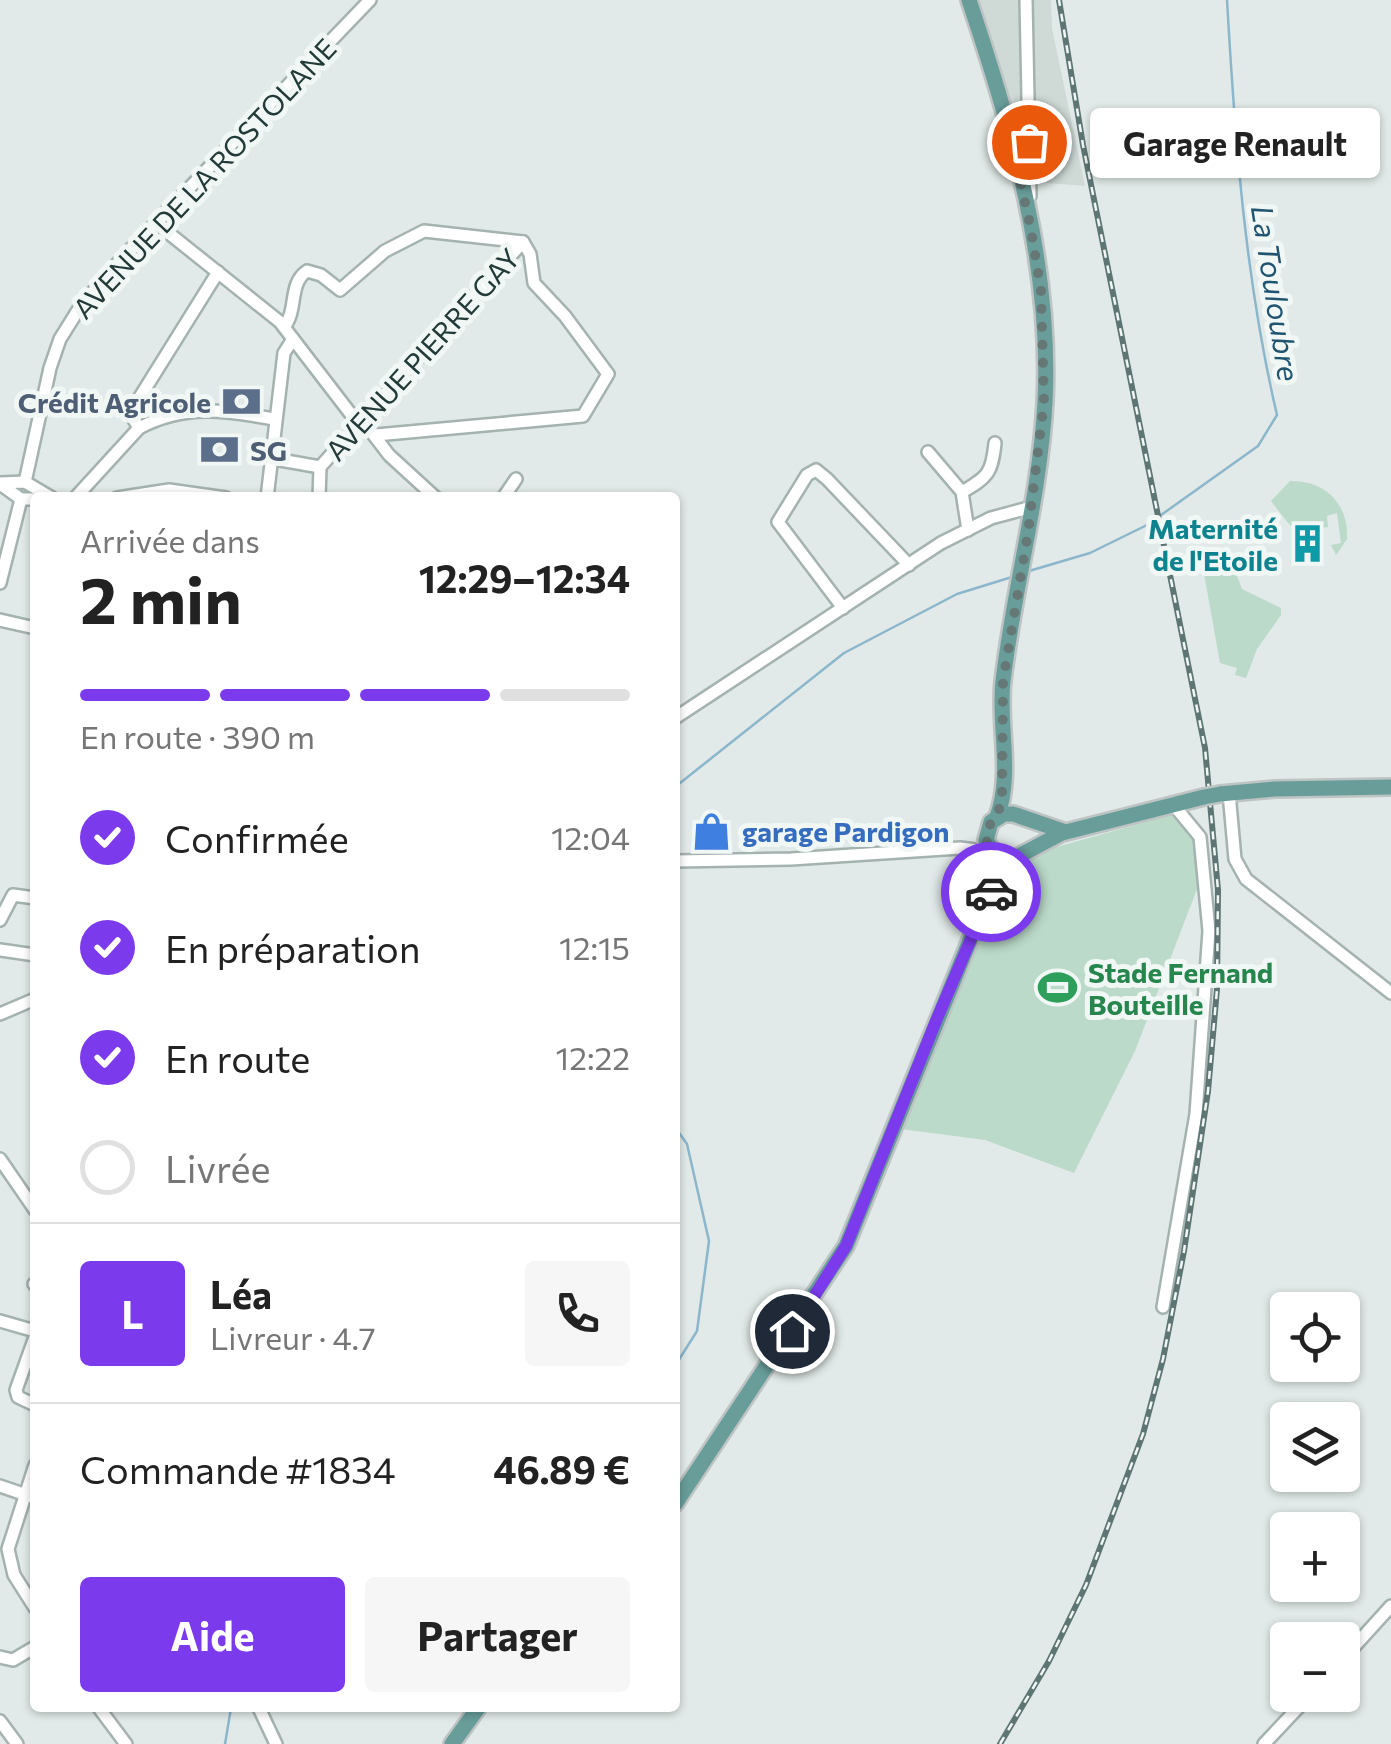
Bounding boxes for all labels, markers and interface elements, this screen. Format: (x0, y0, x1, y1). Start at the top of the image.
street label: AVENUE DE LA ROSTOLANE (65, 31, 343, 325)
pin (987, 100, 1072, 185)
callout: Garage Renault (1089, 107, 1379, 177)
icon: bag (1002, 115, 1057, 170)
text: Garage Renault (1123, 123, 1347, 163)
water label: La Touloubre (1245, 202, 1309, 384)
street label: AVENUE PIERRE GAY (318, 241, 526, 467)
bank icon: Crédit Agricole (220, 381, 262, 423)
place label: Crédit Agricole (18, 385, 211, 419)
bank icon: SG (199, 429, 241, 471)
place label: SG (250, 433, 287, 467)
place label: Maternité de l'Etoile (1148, 511, 1278, 577)
text: Arrivée dans (80, 520, 260, 560)
building icon: Maternité de l'Etoile (1287, 523, 1329, 565)
text: 12:29–12:34 (419, 554, 630, 601)
text: 2 min (80, 558, 242, 637)
text: En route · 390 m (80, 716, 315, 756)
icon: check (80, 810, 135, 865)
shop icon: garage Pardigon (691, 810, 733, 852)
text: Confirmée (165, 814, 349, 861)
place label: garage Pardigon (742, 814, 950, 848)
text: 12:04 (551, 817, 630, 857)
courier (941, 842, 1041, 942)
icon: car (964, 865, 1019, 920)
icon: check (80, 920, 135, 975)
text: En préparation (165, 924, 421, 971)
text: 12:15 (559, 927, 630, 967)
place label: Stade Fernand Bouteille (1088, 955, 1273, 1021)
sports icon: Stade Fernand Bouteille (1037, 967, 1079, 1009)
icon: check (80, 1030, 135, 1085)
text: En route (165, 1034, 310, 1081)
text: 12:22 (556, 1037, 630, 1077)
text: Livrée (165, 1144, 271, 1191)
button: phone (525, 1261, 630, 1366)
text: Léa (210, 1270, 272, 1317)
pin (750, 1289, 835, 1374)
text: L (121, 1290, 144, 1337)
map controls (1270, 1292, 1360, 1712)
button: locate (1270, 1292, 1360, 1382)
icon: home (765, 1304, 820, 1359)
text: Livreur · 4.7 (210, 1317, 376, 1357)
button: layers (1270, 1402, 1360, 1492)
text: Commande #1834 (80, 1445, 396, 1492)
text: 46.89 € (493, 1445, 630, 1492)
button: + (1270, 1512, 1360, 1602)
button: Aide (80, 1577, 345, 1692)
button: Partager (365, 1577, 630, 1692)
button: − (1270, 1622, 1360, 1712)

